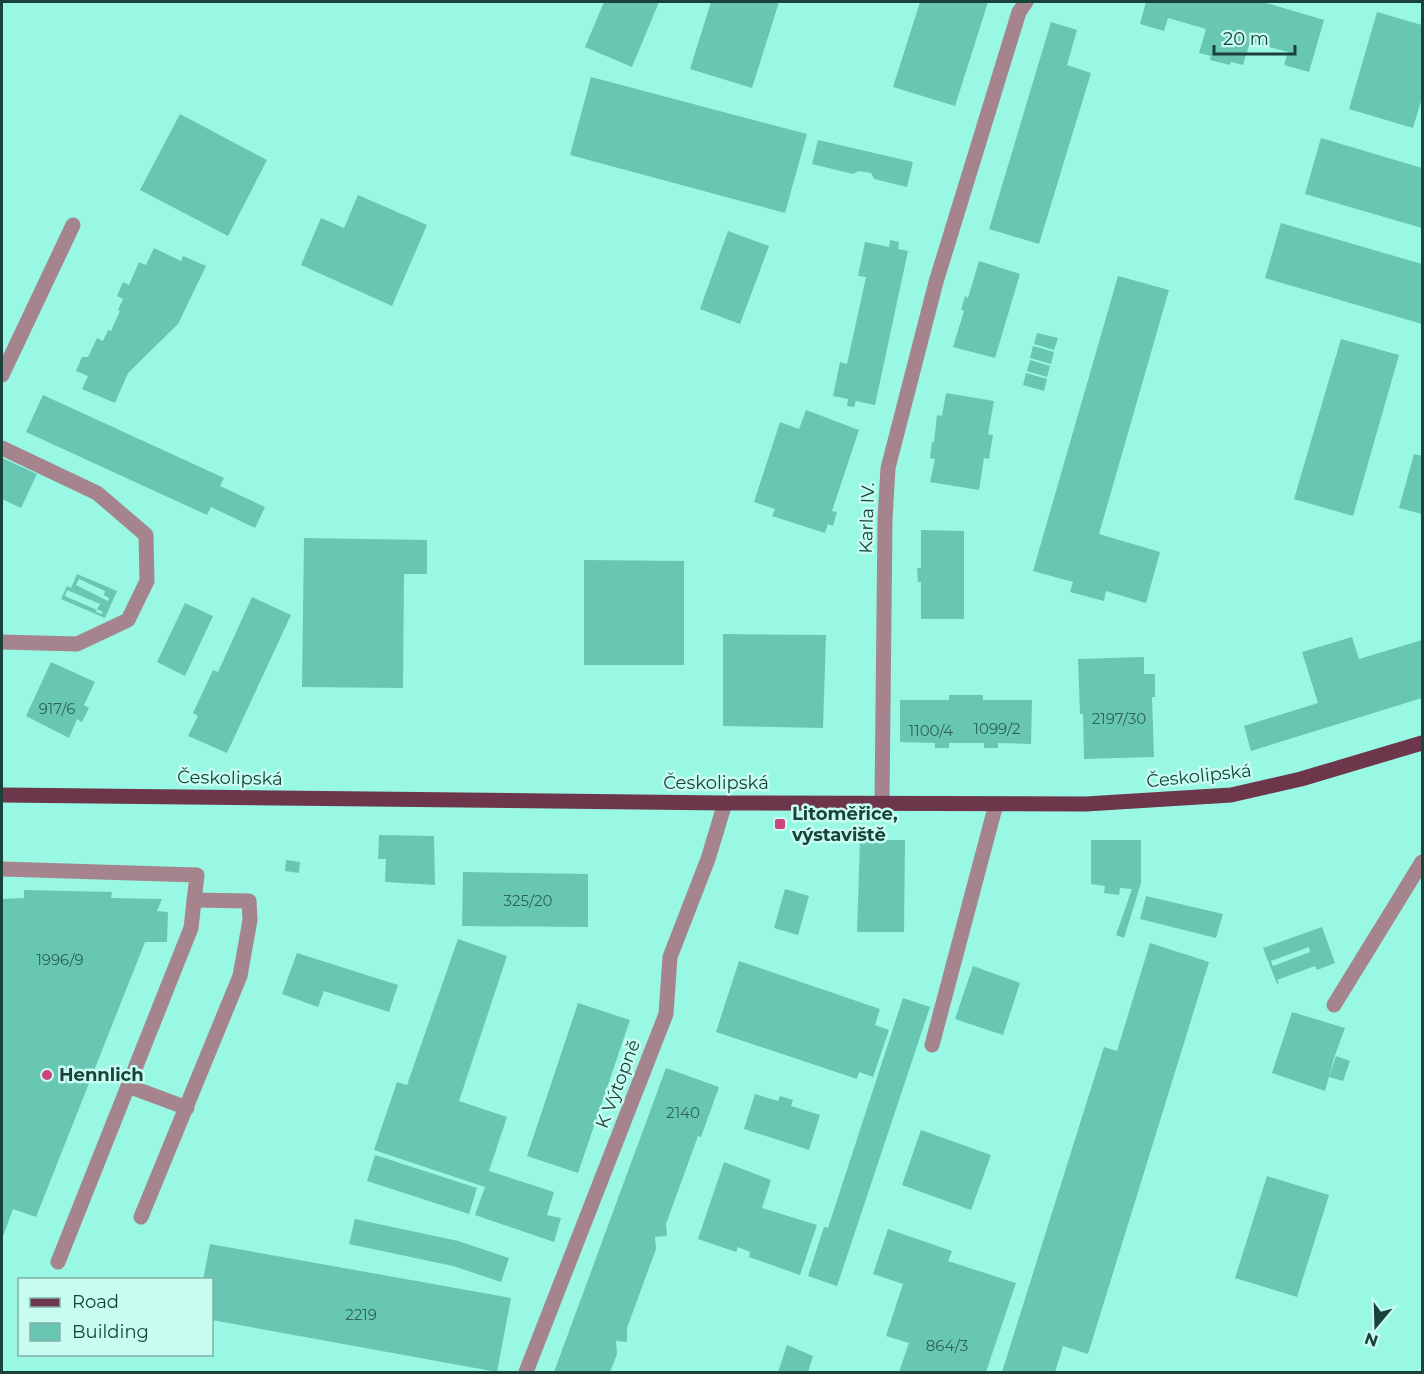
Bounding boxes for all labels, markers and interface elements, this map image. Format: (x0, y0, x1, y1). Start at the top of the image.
scale bar (1214, 18, 1295, 56)
text: 20 m (1223, 28, 1269, 50)
street label: Karla IV. (855, 482, 879, 554)
house number: 917/6 (39, 699, 75, 718)
house number: 2197/30 (1092, 709, 1146, 728)
house number: 1099/2 (974, 719, 1020, 738)
house number: 1100/4 (909, 721, 953, 740)
street label: Českolipská (1145, 760, 1253, 792)
street label: Českolipská (177, 766, 283, 790)
street label: Českolipská (663, 772, 769, 794)
place label: Litoměřice, výstaviště (791, 803, 898, 846)
marker: Litoměřice, výstaviště (773, 817, 787, 831)
house number: 325/20 (504, 891, 552, 910)
house number: 1996/9 (36, 950, 84, 969)
street label: K Výtopně (591, 1036, 645, 1132)
place label: Hennlich (59, 1064, 144, 1086)
marker: Hennlich (40, 1068, 54, 1082)
house number: 2140 (666, 1103, 700, 1122)
legend (18, 1278, 213, 1356)
text: Road (72, 1291, 119, 1313)
north arrow (1346, 1296, 1406, 1356)
house number: 2219 (345, 1305, 377, 1324)
text: Building (72, 1321, 149, 1343)
text: N (1362, 1329, 1380, 1351)
house number: 864/3 (926, 1336, 968, 1355)

